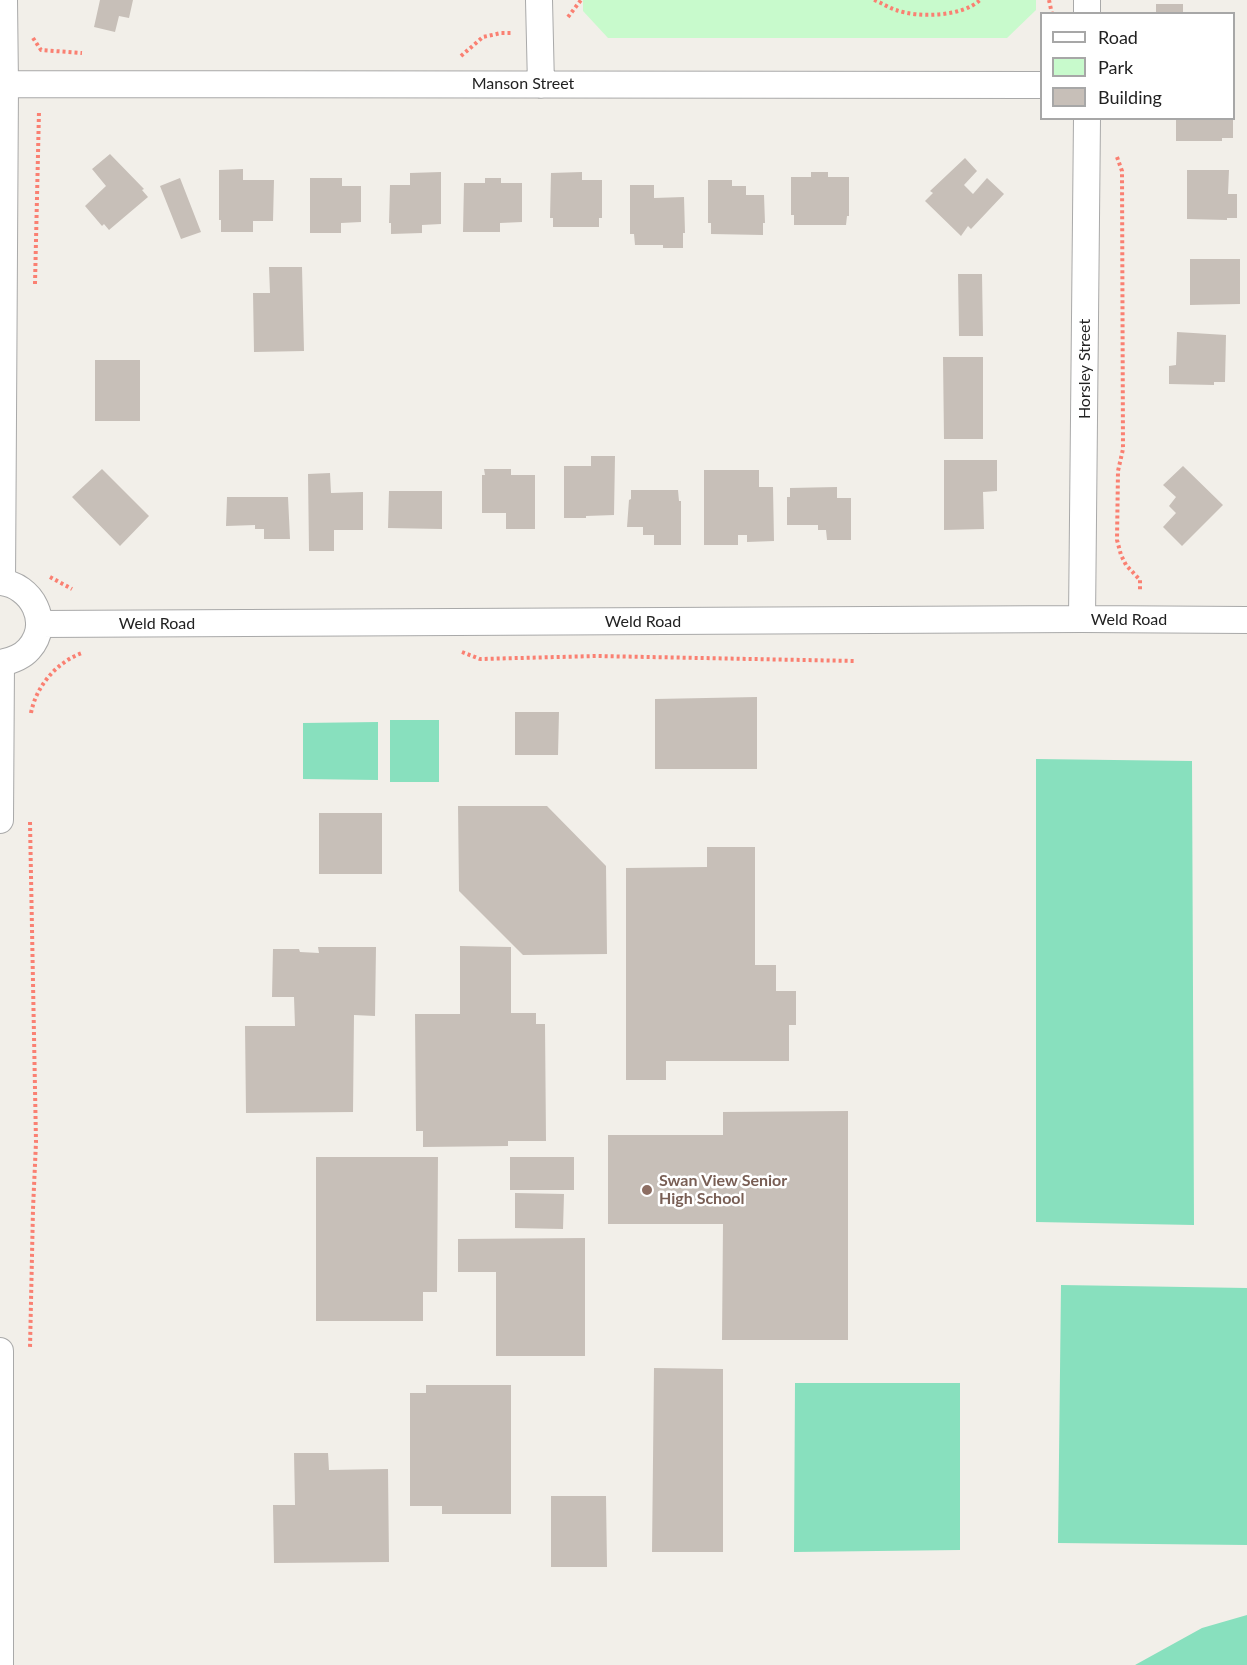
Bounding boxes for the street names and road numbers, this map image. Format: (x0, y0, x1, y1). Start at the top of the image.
street label: Manson Street (472, 74, 574, 94)
street label: Horsley Street (1075, 319, 1095, 419)
street label: Weld Road (1091, 610, 1167, 630)
street label: Weld Road (605, 612, 681, 632)
street label: Weld Road (119, 614, 195, 634)

